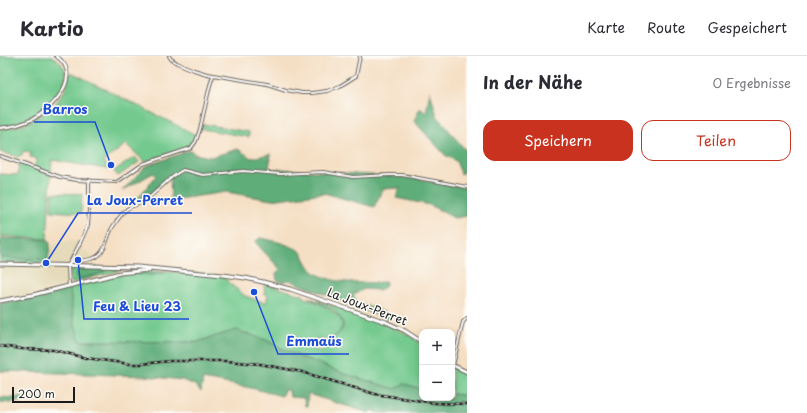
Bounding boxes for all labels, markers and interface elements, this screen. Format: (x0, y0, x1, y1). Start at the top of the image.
text: Kartio (20, 14, 83, 42)
text: Karte (587, 17, 625, 38)
text: Route (647, 17, 685, 38)
text: Gespeichert (707, 17, 787, 38)
text: In der Nähe (483, 69, 582, 95)
text: 0 Ergebnisse (712, 73, 791, 92)
callout: Barros (34, 97, 95, 122)
text: Barros (43, 99, 88, 118)
button: Speichern (483, 120, 633, 161)
button: Teilen (641, 120, 791, 161)
callout: La Joux-Perret (78, 188, 192, 213)
text: La Joux-Perret (87, 190, 183, 209)
street label: La Joux-Perret (325, 283, 410, 330)
callout: Feu & Lieu 23 (84, 294, 189, 319)
text: Feu & Lieu 23 (93, 296, 182, 315)
callout: Emmaüs (278, 329, 349, 354)
map controls (419, 329, 455, 401)
button: + (419, 329, 455, 365)
text: Emmaüs (286, 331, 342, 350)
button: − (419, 365, 455, 401)
scale bar (12, 385, 75, 404)
text: 200 m (18, 385, 55, 402)

